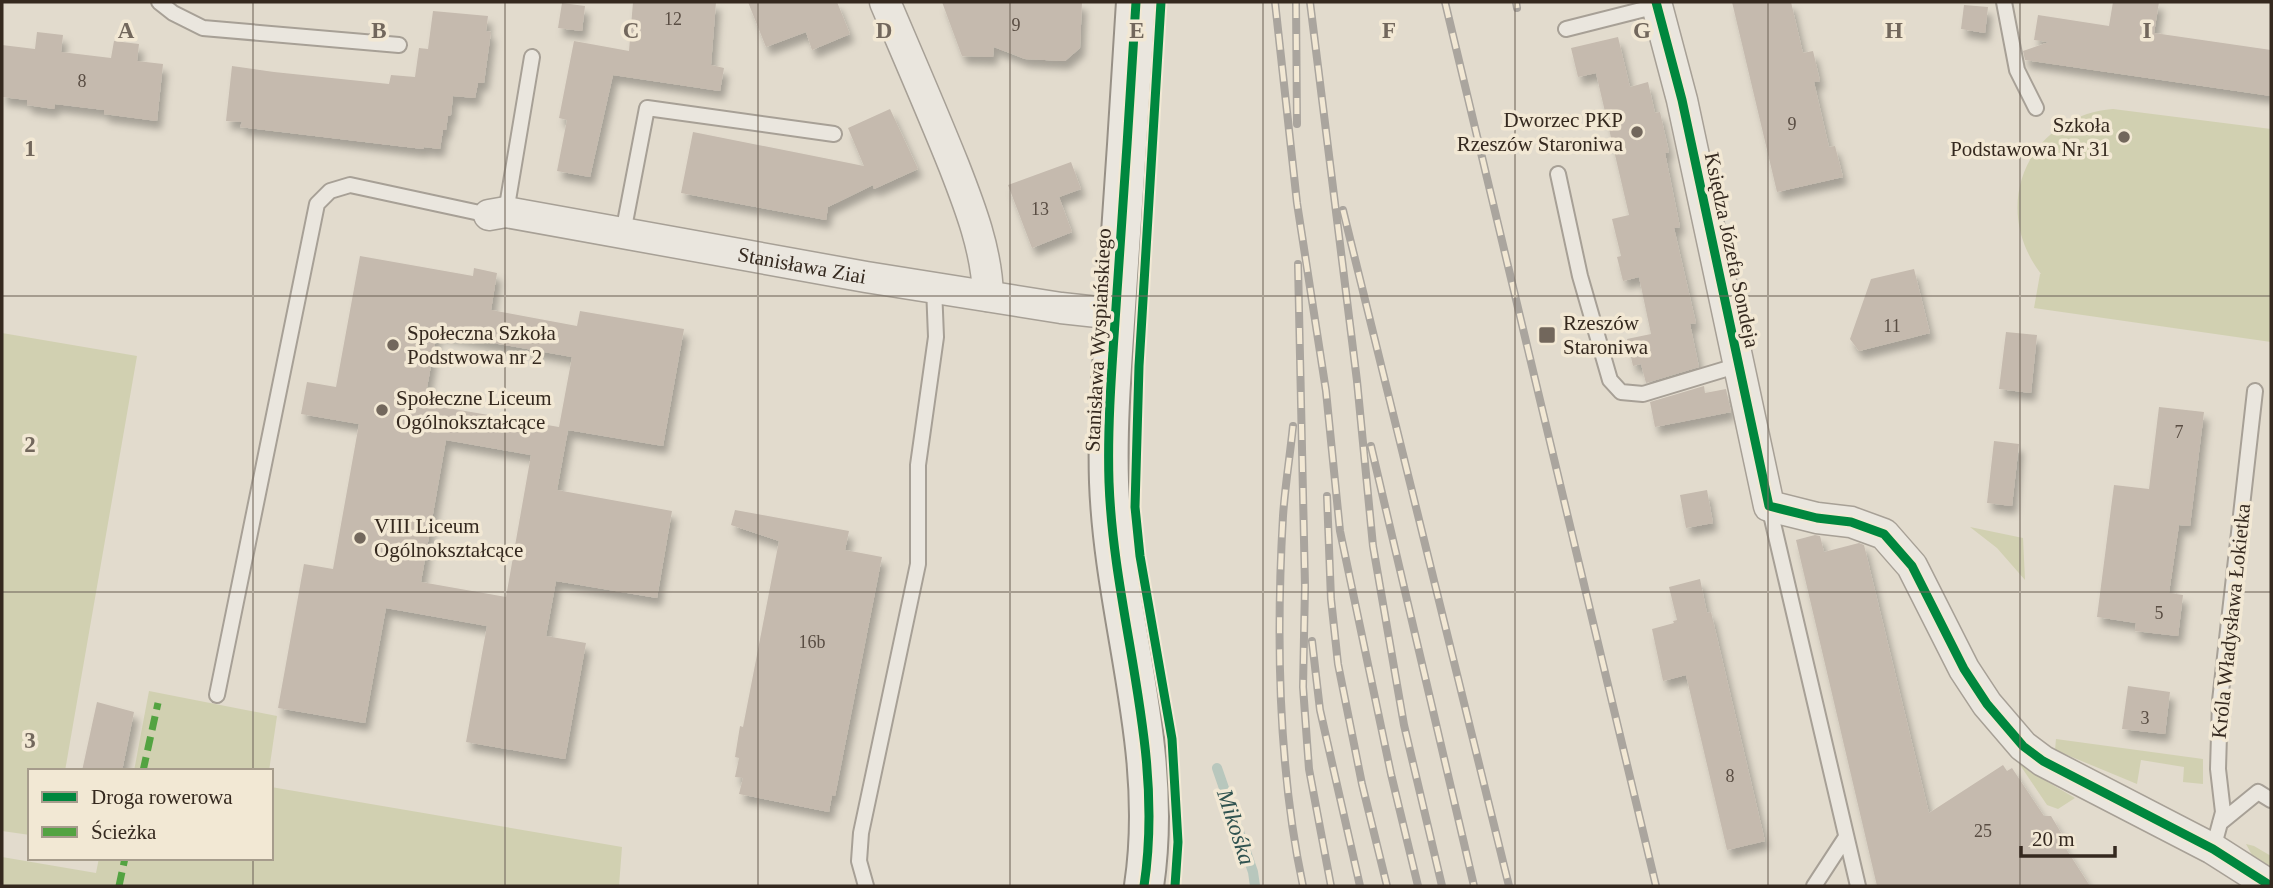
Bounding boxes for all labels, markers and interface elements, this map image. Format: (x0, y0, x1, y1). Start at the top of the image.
house number: 12 (664, 9, 682, 29)
house number: 9 (1012, 15, 1021, 35)
text: A (118, 18, 135, 43)
text: B (371, 18, 387, 43)
text: C (623, 18, 639, 43)
text: D (876, 18, 892, 43)
text: E (1129, 18, 1145, 43)
text: F (1382, 18, 1396, 43)
text: G (1633, 18, 1651, 43)
text: H (1885, 18, 1903, 43)
text: I (2143, 18, 2152, 43)
house number: 8 (78, 71, 87, 91)
place label: Dworzec PKP Rzeszów Staroniwa (1457, 108, 1624, 156)
place label: Szkoła Podstawowa Nr 31 (1950, 113, 2111, 161)
house number: 9 (1788, 114, 1797, 134)
marker: Dworzec PKP Rzeszów Staroniwa (1629, 124, 1645, 140)
marker: Szkoła Podstawowa Nr 31 (2116, 129, 2132, 145)
text: 1 (24, 136, 36, 161)
street label: Księdza Józefa Sondeja (1700, 150, 1765, 351)
house number: 13 (1031, 199, 1049, 219)
street label: Stanisława Wyspiańskiego (1080, 227, 1116, 453)
street label: Stanisława Ziai (736, 242, 868, 289)
place label: Rzeszów Staroniwa (1563, 311, 1649, 359)
house number: 11 (1883, 316, 1901, 336)
place label: Społeczna Szkoła Podstwowa nr 2 (407, 321, 556, 369)
marker: Rzeszów Staroniwa (1537, 325, 1557, 345)
marker: Społeczna Szkoła Podstwowa nr 2 (385, 337, 401, 353)
place label: Społeczne Liceum Ogólnokształcące (396, 386, 552, 434)
marker: Społeczne Liceum Ogólnokształcące (374, 402, 390, 418)
house number: 7 (2175, 422, 2184, 442)
text: 2 (24, 432, 36, 457)
street label: Króla Władysława Łokietka (2207, 502, 2255, 740)
place label: VIII Liceum Ogólnokształcące (374, 514, 523, 562)
marker: VIII Liceum Ogólnokształcące (352, 530, 368, 546)
house number: 5 (2155, 603, 2164, 623)
house number: 16b (799, 632, 826, 652)
house number: 3 (2141, 708, 2150, 728)
text: 3 (24, 728, 36, 753)
house number: 8 (1726, 766, 1735, 786)
legend (28, 769, 273, 860)
text: Droga rowerowa (91, 785, 233, 809)
water label: Mikośka (1212, 785, 1260, 868)
scale bar (2021, 814, 2116, 858)
text: Ścieżka (91, 820, 157, 844)
house number: 25 (1974, 821, 1992, 841)
text: 20 m (2032, 827, 2075, 851)

